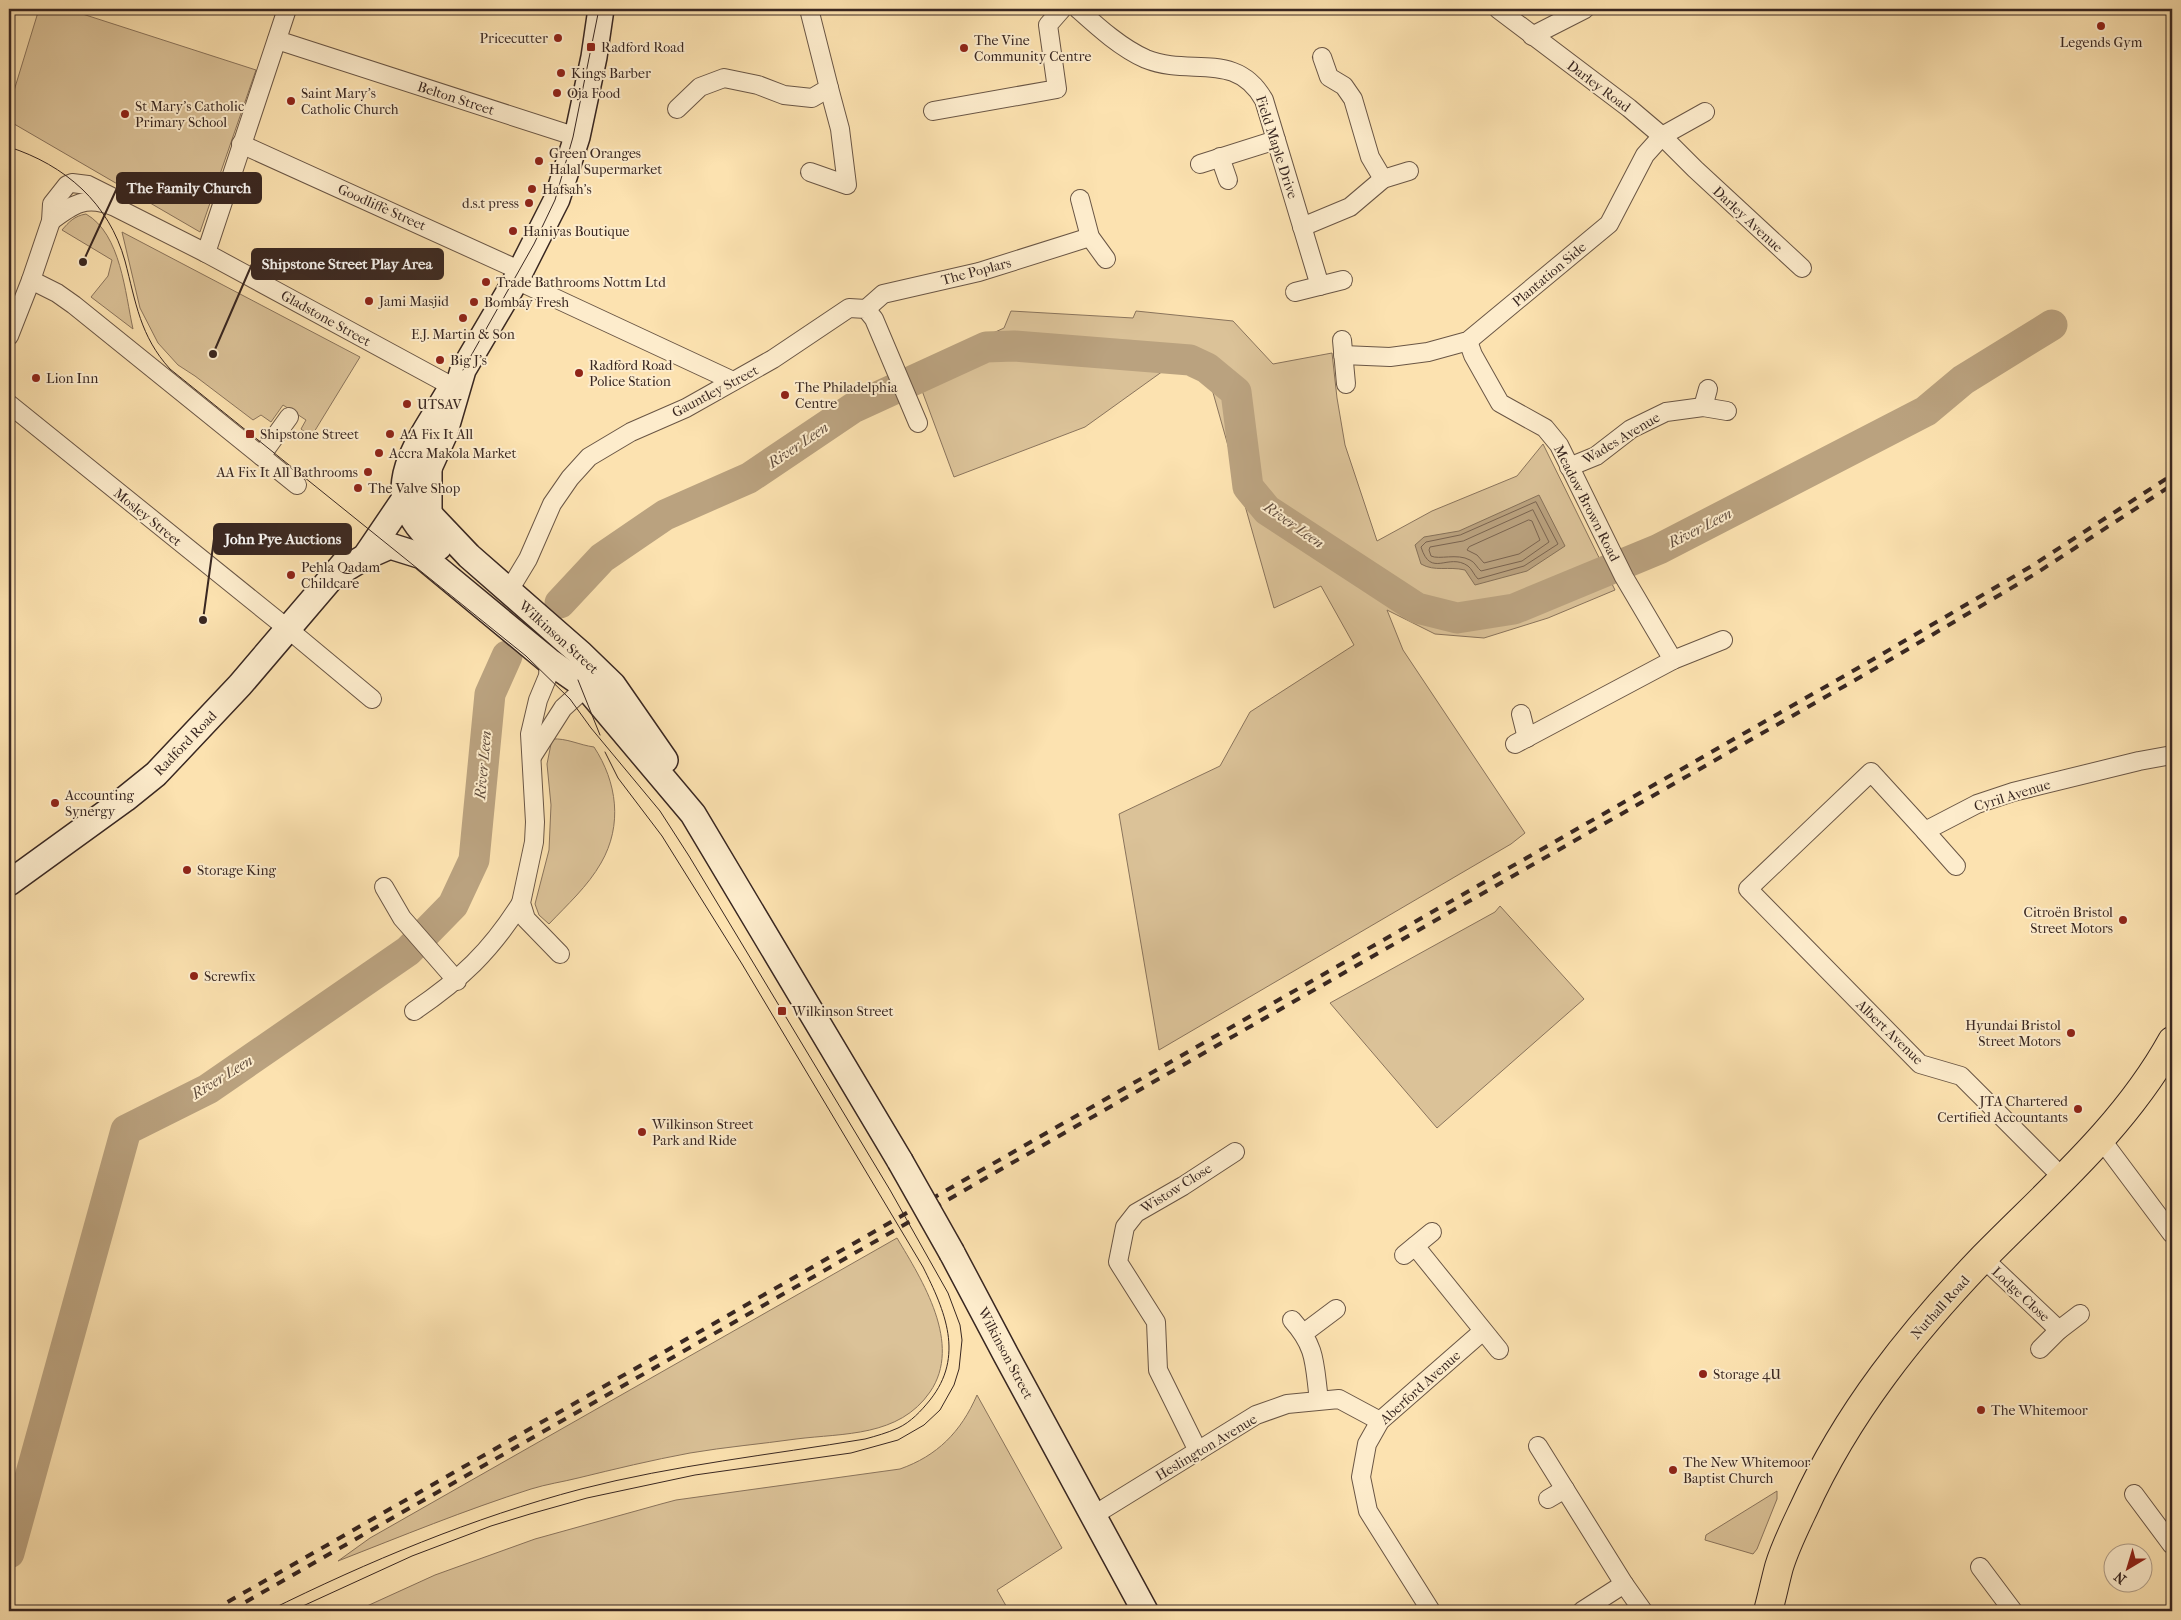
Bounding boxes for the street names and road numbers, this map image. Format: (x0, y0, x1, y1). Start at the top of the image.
street label: Darley Road (1564, 57, 1634, 116)
street label: Belton Street (415, 78, 496, 119)
street label: Field Maple Drive (1252, 93, 1301, 201)
street label: Goodliffe Street (335, 180, 429, 235)
street label: Darley Avenue (1709, 183, 1786, 256)
street label: Plantation Side (1509, 239, 1590, 310)
street label: The Poplars (939, 254, 1013, 289)
street label: Gladstone Street (278, 287, 374, 350)
street label: Gauntley Street (669, 362, 761, 421)
street label: Wades Avenue (1579, 409, 1663, 469)
street label: Meadow Brown Road (1550, 442, 1623, 565)
street label: Mosley Street (110, 485, 185, 550)
street label: Wilkinson Street (515, 596, 602, 678)
street label: Radford Road (150, 707, 221, 779)
street label: Cyril Avenue (1972, 776, 2052, 815)
street label: Albert Avenue (1852, 996, 1927, 1069)
street label: Wistow Close (1137, 1160, 1215, 1218)
street label: Lodge Close (1988, 1263, 2053, 1326)
street label: Nuthall Road (1907, 1272, 1974, 1343)
street label: Wilkinson Street (974, 1304, 1037, 1402)
street label: Aberford Avenue (1376, 1347, 1464, 1429)
street label: Heslington Avenue (1153, 1410, 1260, 1484)

